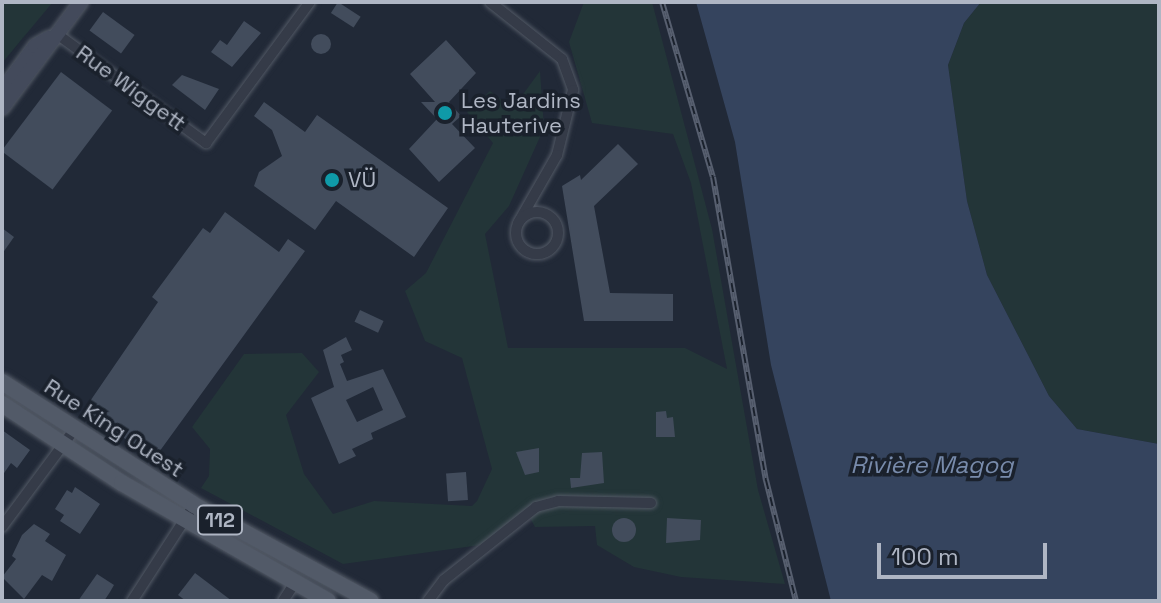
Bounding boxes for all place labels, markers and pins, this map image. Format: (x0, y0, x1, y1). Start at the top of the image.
place label: Les Jardins Hauterive (461, 87, 581, 138)
marker: Les Jardins Hauterive (436, 104, 454, 122)
place label: VÜ (348, 167, 376, 193)
marker: VÜ (323, 171, 341, 189)

